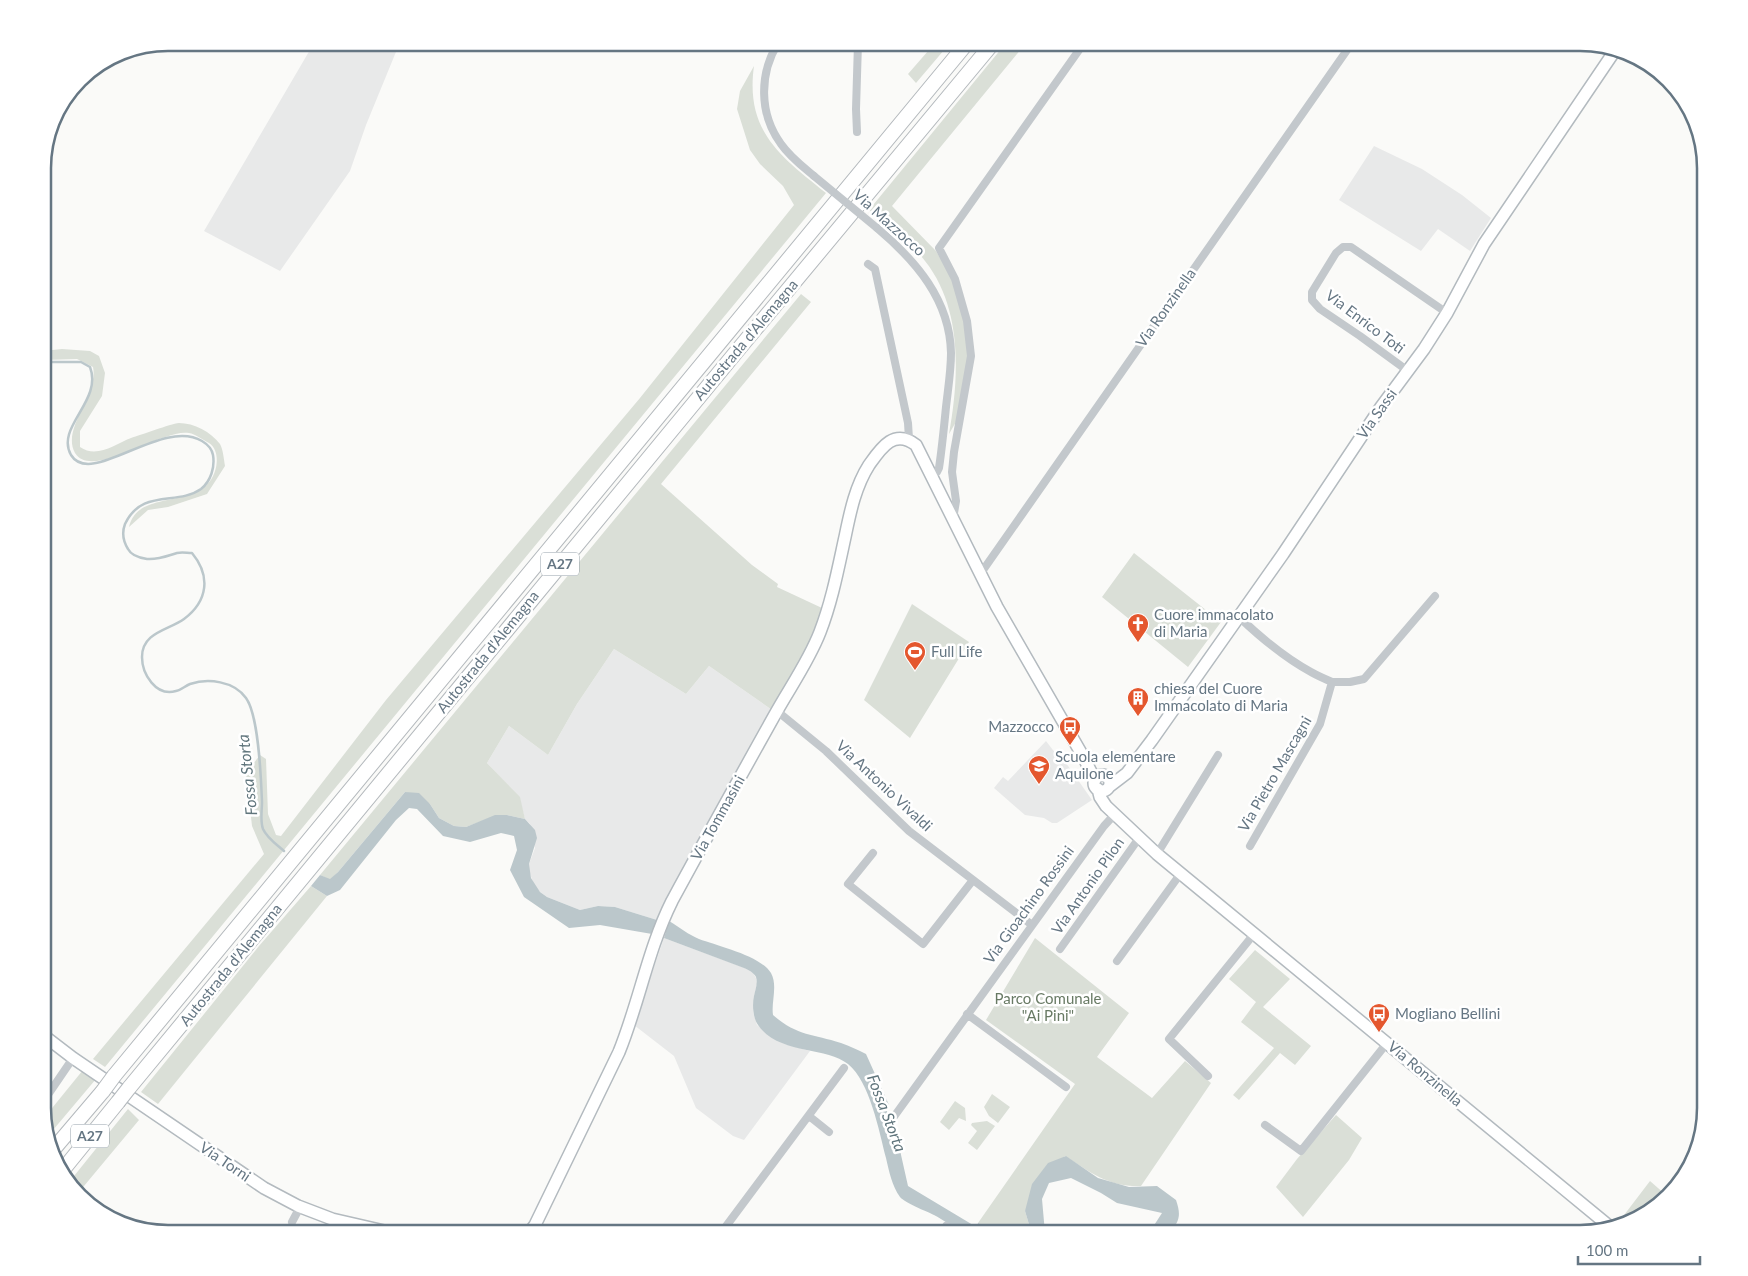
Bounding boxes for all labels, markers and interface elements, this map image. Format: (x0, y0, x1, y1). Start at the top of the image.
street label: Via Mazzocco (850, 185, 929, 259)
street label: Via Ronzinella (1131, 265, 1199, 350)
street label: Autostrada d'Alemagna (689, 275, 801, 403)
street label: Via Enrico Toti (1322, 286, 1409, 357)
street label: Via Sassi (1352, 385, 1400, 442)
road number: A27 (541, 552, 579, 576)
street label: Autostrada d'Alemagna (432, 587, 542, 716)
place label: Cuore immacolato di Maria (1154, 605, 1274, 640)
church icon: Cuore immacolato di Maria (1126, 612, 1150, 643)
sports icon: Full Life (903, 640, 927, 671)
place label: Full Life (931, 642, 983, 660)
place label: chiesa del Cuore Immacolato di Maria (1154, 679, 1288, 714)
building icon: chiesa del Cuore Immacolato di Maria (1126, 686, 1150, 717)
street label: Via Pietro Mascagni (1234, 713, 1315, 834)
bus stop icon: Mazzocco (1058, 715, 1082, 746)
place label: Mazzocco (988, 717, 1054, 735)
water label: Fossa Storta (233, 734, 260, 817)
street label: Via Antonio Vivaldi (833, 736, 936, 834)
place label: Scuola elementare Aquilone (1055, 747, 1176, 782)
school or university icon: Scuola elementare Aquilone (1027, 754, 1051, 785)
street label: Via Tommasini (686, 772, 748, 863)
street label: Via Antonio Pilon (1047, 834, 1127, 937)
street label: Via Gioachino Rossini (979, 842, 1077, 967)
street label: Autostrada d'Alemagna (175, 900, 285, 1029)
park label: Parco Comunale "Ai Pini" (994, 989, 1102, 1024)
bus stop icon: Mogliano Bellini (1367, 1002, 1391, 1033)
place label: Mogliano Bellini (1395, 1004, 1500, 1022)
street label: Via Ronzinella (1385, 1037, 1467, 1110)
water label: Fossa Storta (864, 1071, 911, 1154)
road number: A27 (71, 1124, 109, 1148)
street label: Via Torni (197, 1138, 254, 1185)
scale bar (1578, 1234, 1700, 1266)
text: 100 m (1586, 1241, 1628, 1259)

